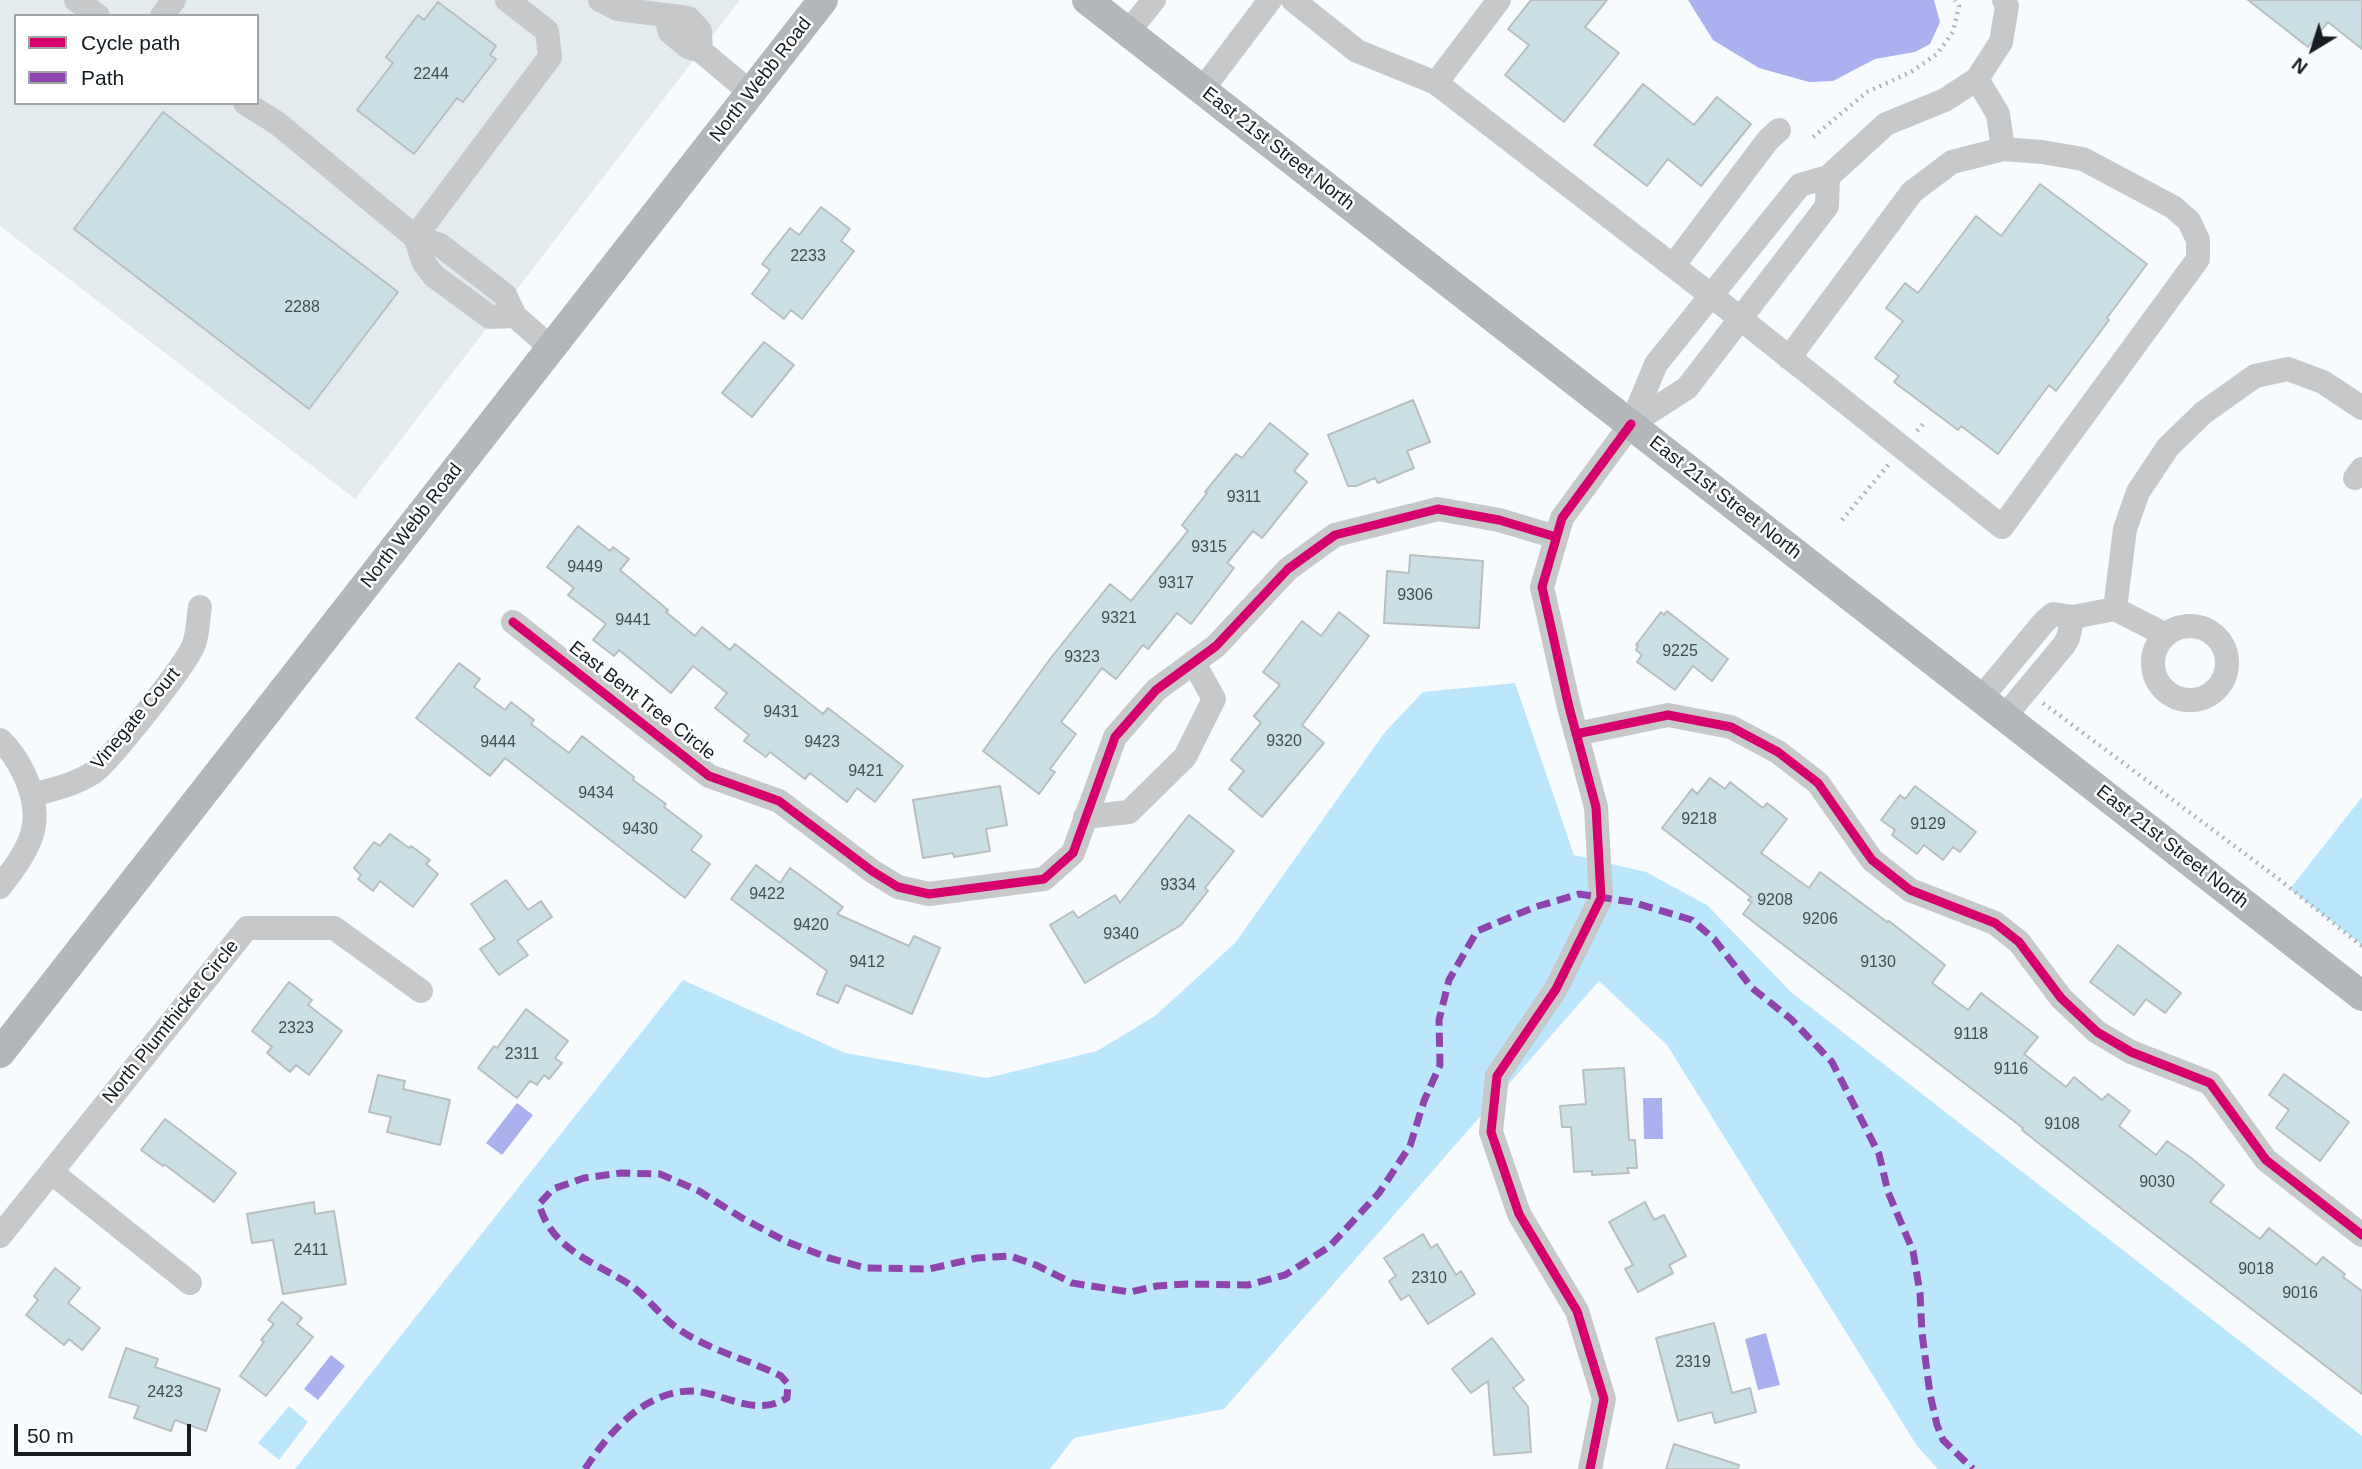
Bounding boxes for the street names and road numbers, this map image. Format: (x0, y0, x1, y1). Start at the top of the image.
street label: North Webb Road (705, 13, 817, 147)
street label: East 21st Street North (1197, 82, 1359, 216)
street label: East 21st Street North (1644, 431, 1806, 565)
street label: North Webb Road (356, 459, 468, 593)
street label: East Bent Tree Circle (564, 637, 720, 765)
street label: Vinegate Court (87, 663, 185, 775)
street label: East 21st Street North (2091, 780, 2253, 914)
street label: North Plumthicket Circle (98, 936, 244, 1108)

